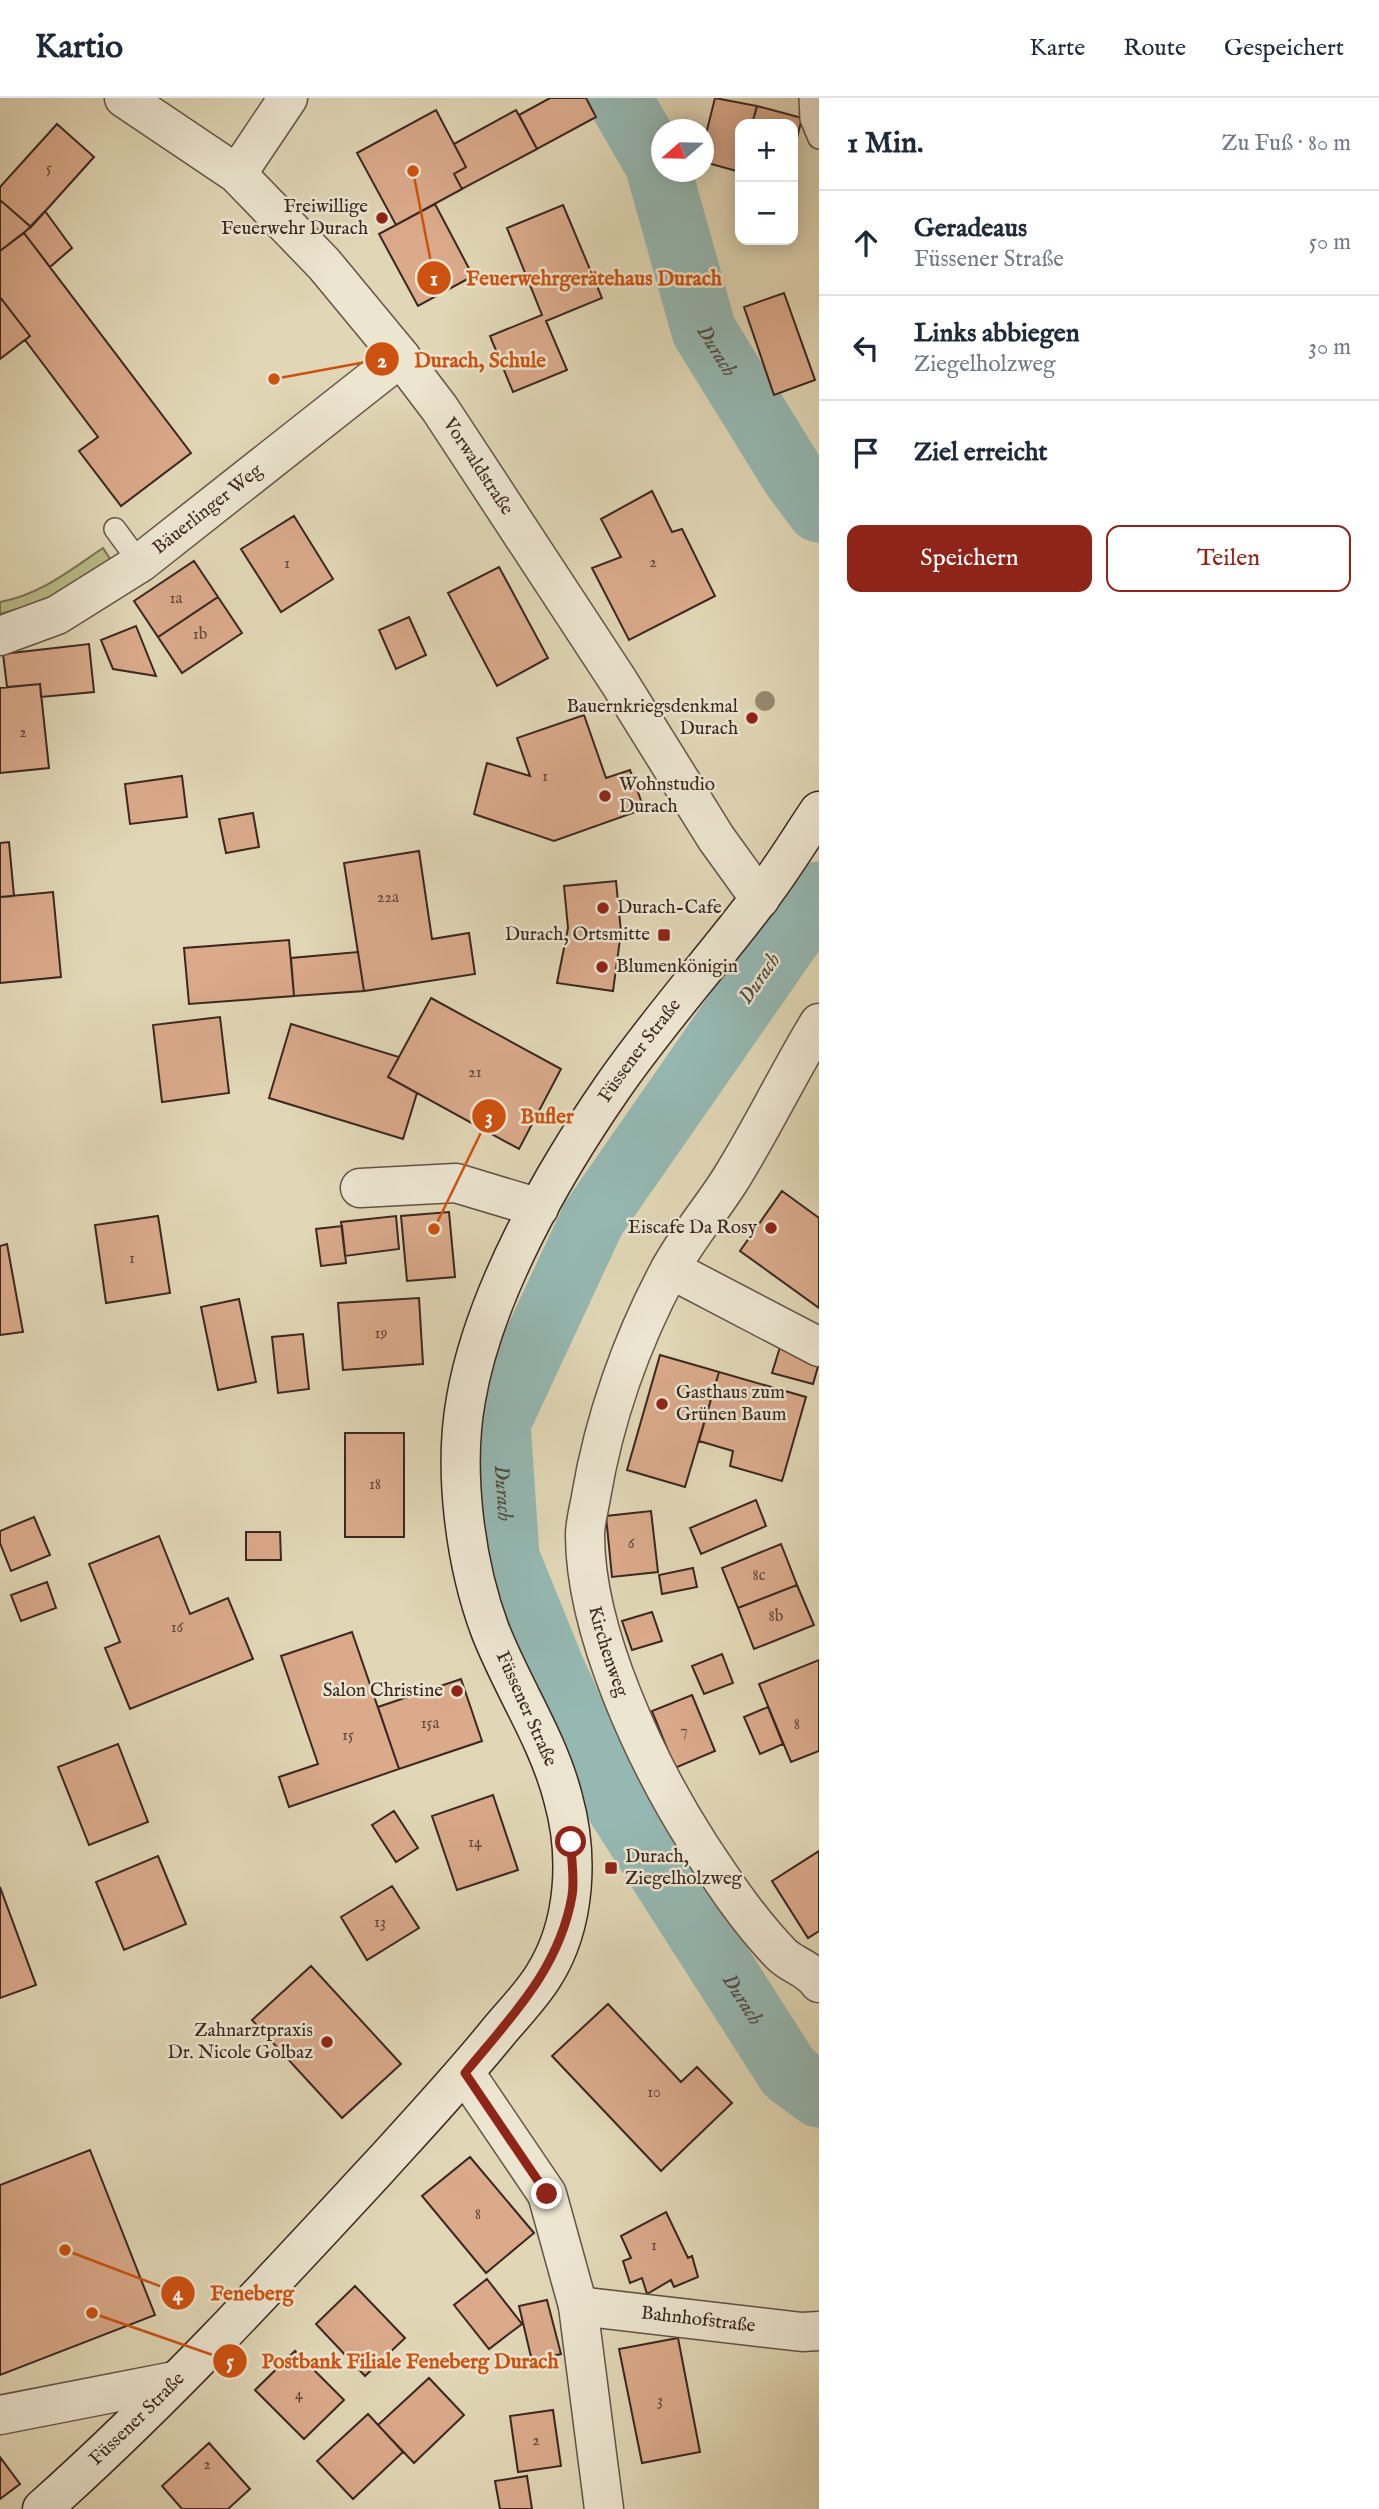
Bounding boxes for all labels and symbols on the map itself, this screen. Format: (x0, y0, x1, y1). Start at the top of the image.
north arrow (651, 119, 714, 182)
house number: 5 (46, 159, 52, 179)
place label: Freiwillige Feuerwehr Durach (221, 195, 368, 241)
marker: Freiwillige Feuerwehr Durach (374, 210, 390, 226)
callout: Feuerwehrgerätehaus Durach (417, 257, 736, 299)
text: 1 (430, 266, 438, 293)
text: Feuerwehrgerätehaus Durach (466, 266, 723, 293)
water label: Durach (690, 320, 743, 382)
callout: Durach, Schule (365, 338, 560, 380)
text: 2 (377, 348, 387, 375)
text: Durach, Schule (414, 348, 546, 375)
street label: Vorwaldstraße (437, 413, 519, 520)
street label: Bäuerlinger Weg (148, 458, 268, 560)
house number: 2 (649, 553, 657, 573)
house number: 1 (284, 554, 290, 574)
house number: 1a (170, 589, 183, 609)
house number: 1b (193, 625, 208, 645)
place label: Bauernkriegsdenkmal Durach (566, 695, 739, 741)
marker: Bauernkriegsdenkmal Durach (744, 710, 760, 726)
house number: 2 (19, 723, 27, 743)
house number: 1 (542, 767, 548, 787)
place label: Wohnstudio Durach (619, 773, 715, 819)
marker: Wohnstudio Durach (597, 788, 613, 804)
house number: 22a (377, 888, 399, 908)
place label: Durach-Cafe (617, 896, 722, 920)
marker: Durach-Cafe (595, 900, 611, 916)
place label: Durach, Ortsmitte (505, 923, 650, 947)
marker: Durach, Ortsmitte (656, 927, 672, 943)
water label: Durach (733, 948, 787, 1010)
place label: Blumenkönigin (616, 955, 738, 979)
marker: Blumenkönigin (594, 959, 610, 975)
street label: Füssener Straße (593, 994, 687, 1107)
house number: 21 (468, 1063, 482, 1083)
callout: Bufler (471, 1095, 587, 1137)
text: 3 (485, 1104, 493, 1131)
text: Bufler (520, 1104, 574, 1131)
place label: Eiscafe Da Rosy (628, 1216, 758, 1240)
marker: Eiscafe Da Rosy (763, 1220, 779, 1236)
house number: 1 (129, 1249, 135, 1269)
house number: 19 (375, 1324, 387, 1344)
place label: Gasthaus zum Grünen Baum (676, 1381, 787, 1427)
marker: Gasthaus zum Grünen Baum (654, 1396, 670, 1412)
water label: Durach (487, 1464, 518, 1522)
house number: 18 (369, 1475, 381, 1495)
house number: 6 (628, 1534, 635, 1554)
house number: 8c (752, 1566, 766, 1586)
street label: Kirchenweg (582, 1604, 634, 1701)
house number: 8b (769, 1607, 784, 1627)
house number: 16 (171, 1618, 184, 1638)
street label: Füssener Straße (490, 1648, 562, 1771)
place label: Salon Christine (323, 1679, 443, 1703)
marker: Salon Christine (449, 1683, 465, 1699)
house number: 15a (421, 1714, 439, 1734)
house number: 8 (794, 1715, 800, 1735)
house number: 7 (680, 1721, 688, 1741)
house number: 15 (342, 1726, 354, 1746)
route start (555, 1826, 586, 1857)
house number: 14 (468, 1833, 482, 1853)
place label: Durach, Ziegelholzweg (625, 1845, 743, 1891)
marker: Durach, Ziegelholzweg (603, 1860, 619, 1876)
house number: 13 (374, 1913, 386, 1933)
water label: Durach (716, 1969, 769, 2031)
place label: Zahnarztpraxis Dr. Nicole Golbaz (168, 2019, 313, 2065)
marker: Zahnarztpraxis Dr. Nicole Golbaz (319, 2034, 335, 2050)
house number: 10 (647, 2083, 661, 2103)
route end (531, 2178, 562, 2209)
house number: 8 (475, 2205, 481, 2225)
house number: 1 (651, 2236, 657, 2256)
callout: Feneberg (161, 2272, 307, 2314)
text: 4 (173, 2281, 184, 2308)
text: Feneberg (210, 2281, 294, 2308)
street label: Bahnhofstraße (640, 2301, 757, 2339)
callout: Postbank Filiale Feneberg Durach (213, 2340, 573, 2382)
text: 5 (226, 2349, 234, 2376)
text: Postbank Filiale Feneberg Durach (261, 2349, 559, 2376)
street label: Füssener Straße (85, 2367, 190, 2471)
house number: 4 (295, 2385, 303, 2405)
house number: 3 (657, 2391, 663, 2411)
house number: 2 (532, 2431, 540, 2451)
house number: 2 (203, 2455, 211, 2475)

